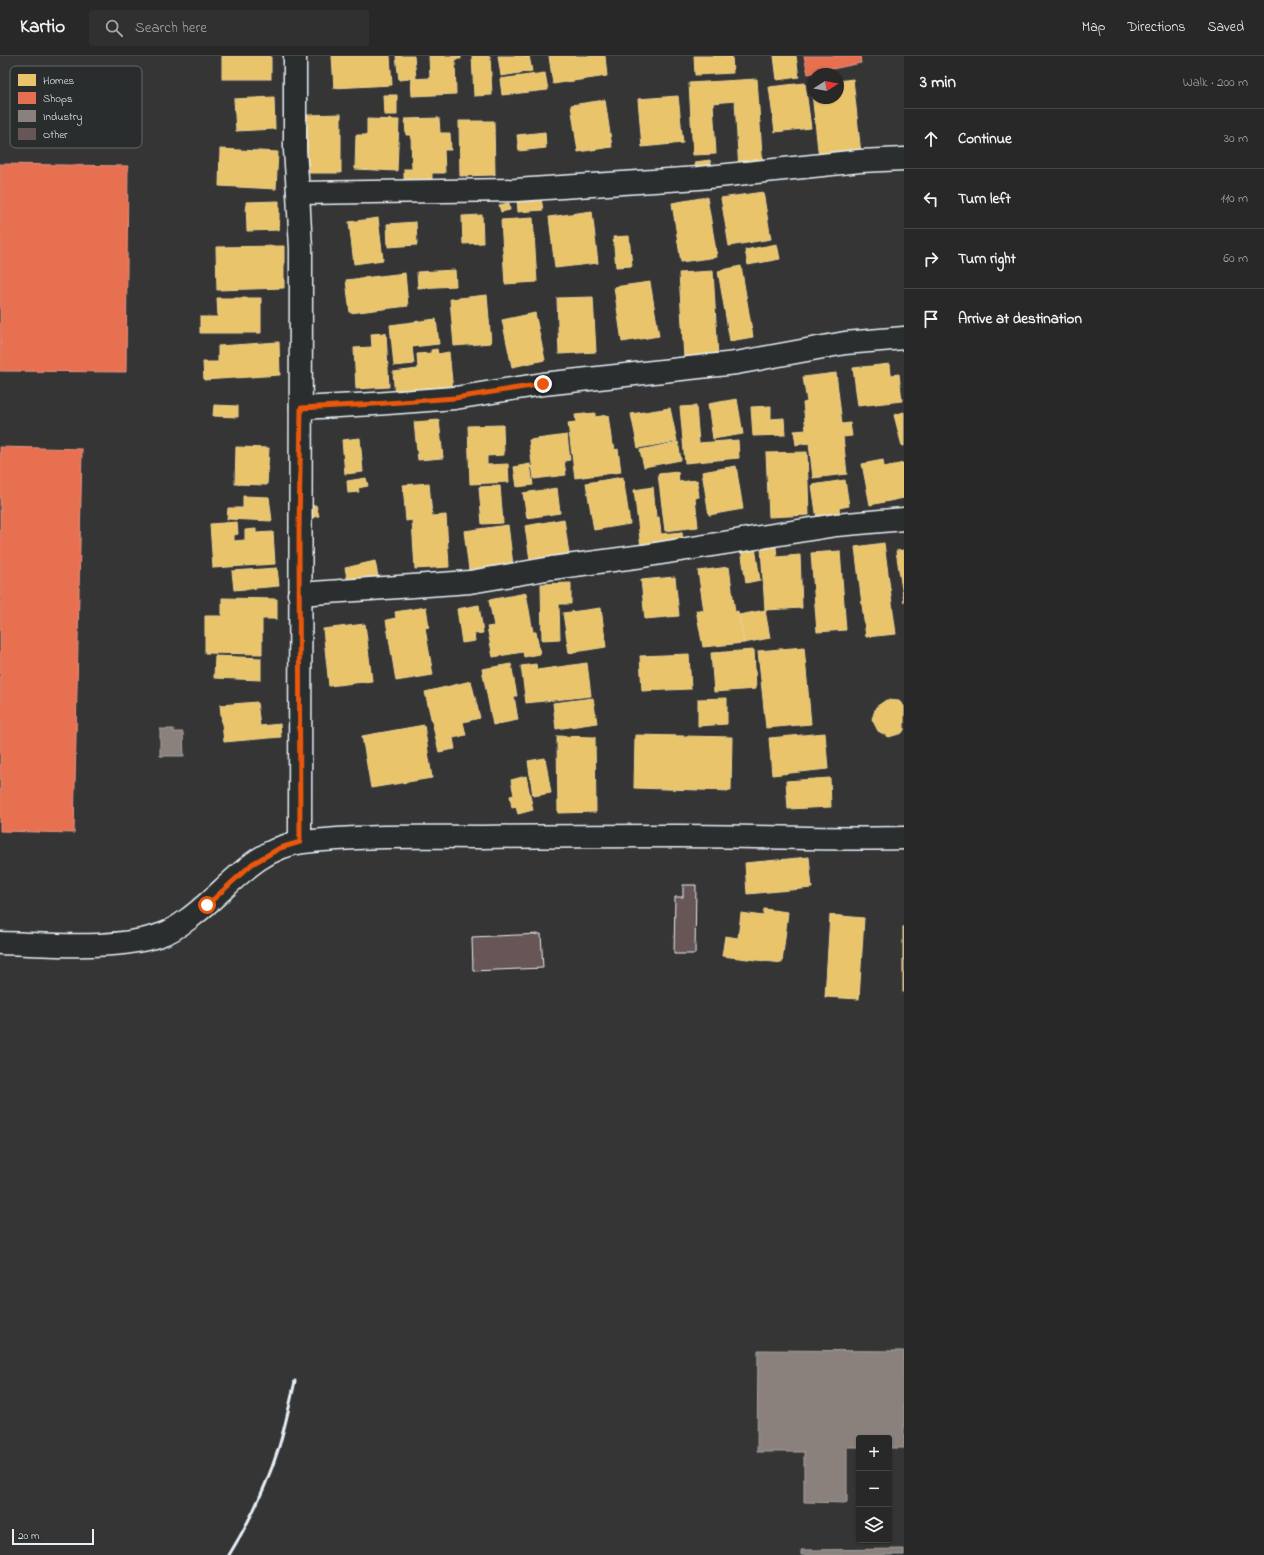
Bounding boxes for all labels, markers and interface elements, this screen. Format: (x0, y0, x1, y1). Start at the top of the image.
search box (89, 10, 369, 46)
text: Kartio (20, 14, 65, 41)
icon: search (103, 17, 125, 39)
text: Search here (135, 17, 207, 39)
text: Map (1082, 17, 1105, 38)
text: Directions (1127, 17, 1185, 38)
text: Saved (1207, 17, 1244, 38)
legend (10, 66, 142, 148)
north arrow (808, 68, 844, 104)
text: 3 min (920, 70, 956, 95)
text: Homes (43, 73, 75, 89)
text: Walk · 200 m (1183, 73, 1248, 92)
text: Shops (43, 91, 73, 107)
text: Industry (43, 109, 82, 126)
text: Other (43, 127, 68, 143)
icon: ahead (920, 128, 942, 150)
text: Continue (958, 128, 1012, 150)
text: 30 m (1224, 129, 1248, 148)
icon: left (920, 188, 942, 210)
text: Turn left (958, 188, 1011, 210)
text: 110 m (1221, 189, 1248, 208)
icon: right (920, 248, 942, 270)
text: Turn right (958, 248, 1016, 270)
text: 60 m (1223, 249, 1248, 268)
icon: arrive (920, 308, 942, 330)
text: Arrive at destination (958, 308, 1082, 330)
route end (534, 375, 552, 393)
route start (198, 896, 216, 914)
map controls (856, 1435, 892, 1543)
button: + (856, 1435, 892, 1471)
button: − (856, 1471, 892, 1507)
button: layers (856, 1507, 892, 1543)
scale bar (12, 1527, 94, 1546)
text: 20 m (18, 1528, 40, 1544)

